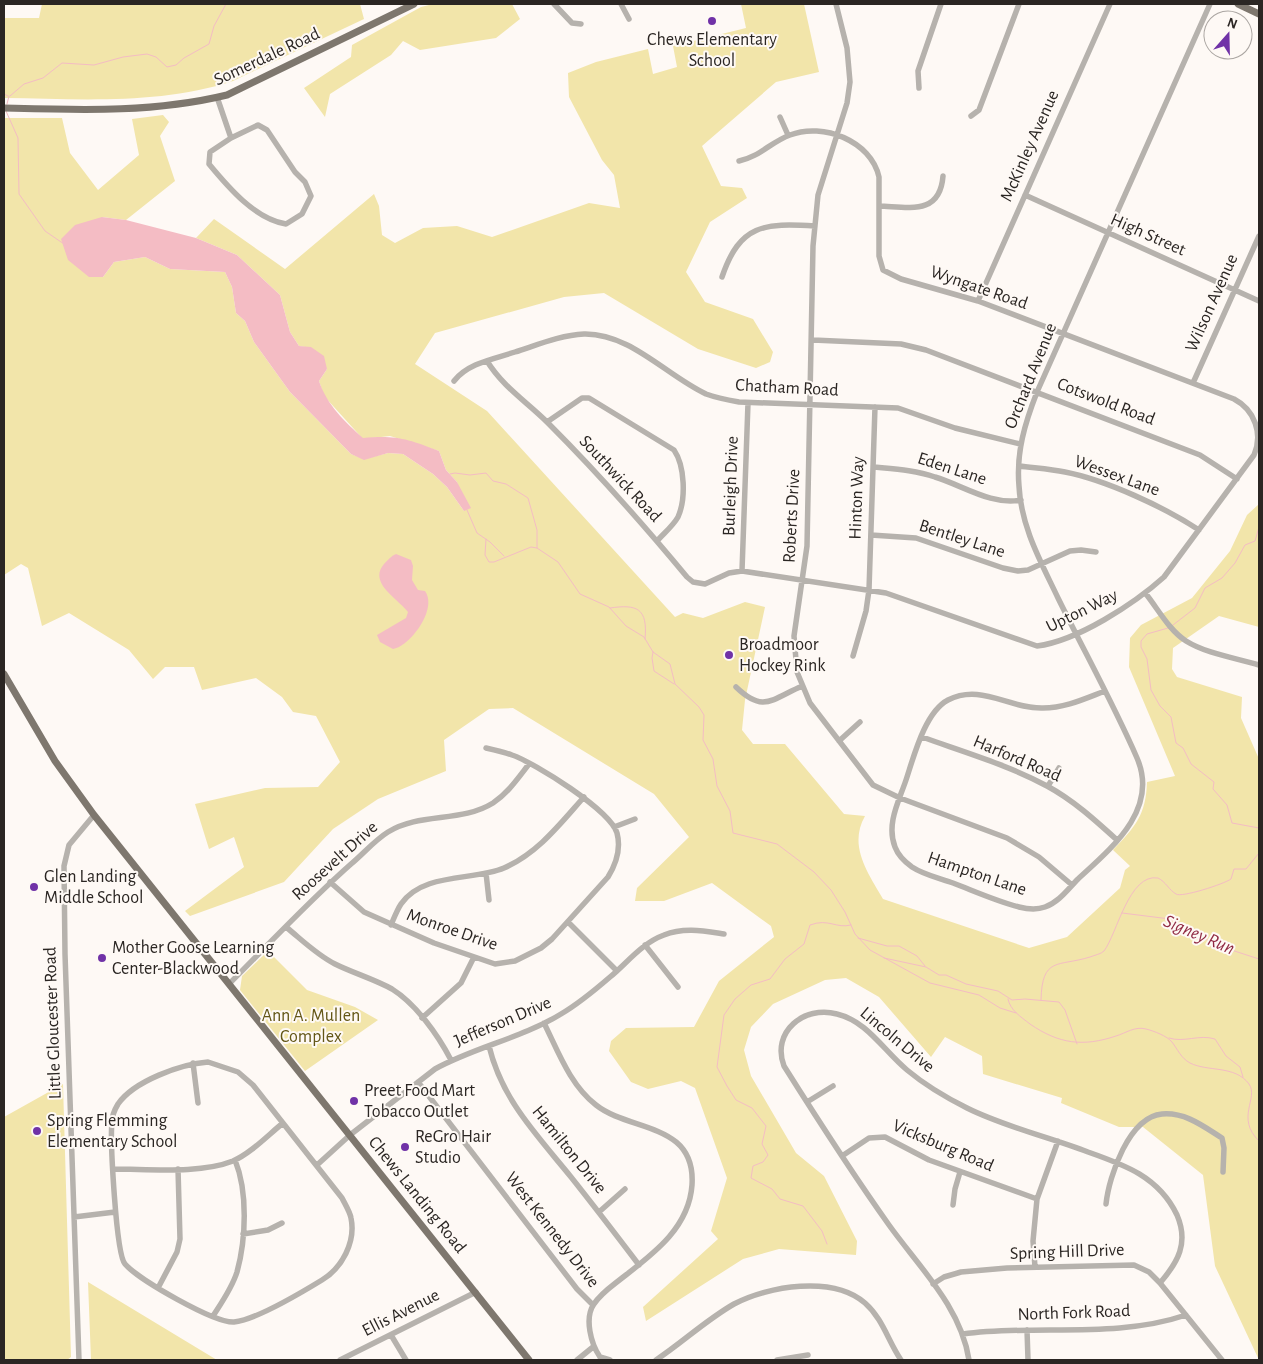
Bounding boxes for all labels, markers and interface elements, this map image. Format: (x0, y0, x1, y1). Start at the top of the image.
north arrow (1203, 10, 1253, 60)
marker: Chews Elementary School (706, 15, 718, 27)
text: N (1225, 15, 1239, 32)
street label: Somerdale Road (211, 25, 323, 89)
place label: Chews Elementary School (647, 31, 777, 70)
street label: McKinley Avenue (997, 88, 1063, 204)
street label: High Street (1108, 210, 1188, 260)
street label: Wilson Avenue (1182, 251, 1242, 355)
street label: Wyngate Road (928, 263, 1030, 313)
street label: Orchard Avenue (1002, 321, 1060, 431)
street label: Cotswold Road (1054, 375, 1158, 429)
street label: Chatham Road (735, 376, 839, 400)
street label: Southwick Road (575, 432, 665, 526)
street label: Burleigh Drive (720, 436, 742, 536)
street label: Eden Lane (915, 449, 989, 489)
street label: Wessex Lane (1072, 452, 1162, 500)
street label: Hinton Way (847, 456, 867, 540)
street label: Roberts Drive (781, 468, 803, 564)
street label: Bentley Lane (917, 517, 1007, 561)
street label: Upton Way (1043, 586, 1121, 636)
place label: Broadmoor Hockey Rink (739, 636, 826, 675)
marker: Broadmoor Hockey Rink (723, 649, 735, 661)
street label: Harford Road (970, 732, 1064, 786)
street label: Roosevelt Drive (289, 818, 381, 904)
street label: Hampton Lane (925, 849, 1029, 899)
place label: Glen Landing Middle School (44, 868, 143, 907)
marker: Glen Landing Middle School (28, 881, 40, 893)
street label: Monroe Drive (404, 906, 500, 954)
water label: Signey Run (1161, 912, 1237, 958)
place label: Mother Goose Learning Center-Blackwood (112, 939, 274, 978)
street label: Little Gloucester Road (41, 947, 65, 1099)
marker: Mother Goose Learning Center-Blackwood (96, 952, 108, 964)
street label: Jefferson Drive (452, 994, 554, 1050)
street label: Lincoln Drive (856, 1004, 938, 1076)
park label: Ann A. Mullen Complex (262, 1007, 360, 1046)
place label: Preet Food Mart Tobacco Outlet (364, 1082, 475, 1121)
marker: Preet Food Mart Tobacco Outlet (348, 1095, 360, 1107)
street label: Hamilton Drive (528, 1103, 610, 1197)
place label: Spring Flemming Elementary School (47, 1112, 178, 1151)
street label: Vicksburg Road (890, 1117, 996, 1175)
marker: Spring Flemming Elementary School (31, 1125, 43, 1137)
place label: ReGro Hair Studio (415, 1128, 491, 1167)
street label: Chews Landing Road (365, 1133, 469, 1257)
marker: ReGro Hair Studio (399, 1141, 411, 1153)
street label: West Kennedy Drive (502, 1169, 602, 1291)
street label: Spring Hill Drive (1009, 1241, 1125, 1263)
street label: Ellis Avenue (359, 1286, 443, 1340)
street label: North Fork Road (1017, 1302, 1131, 1324)

